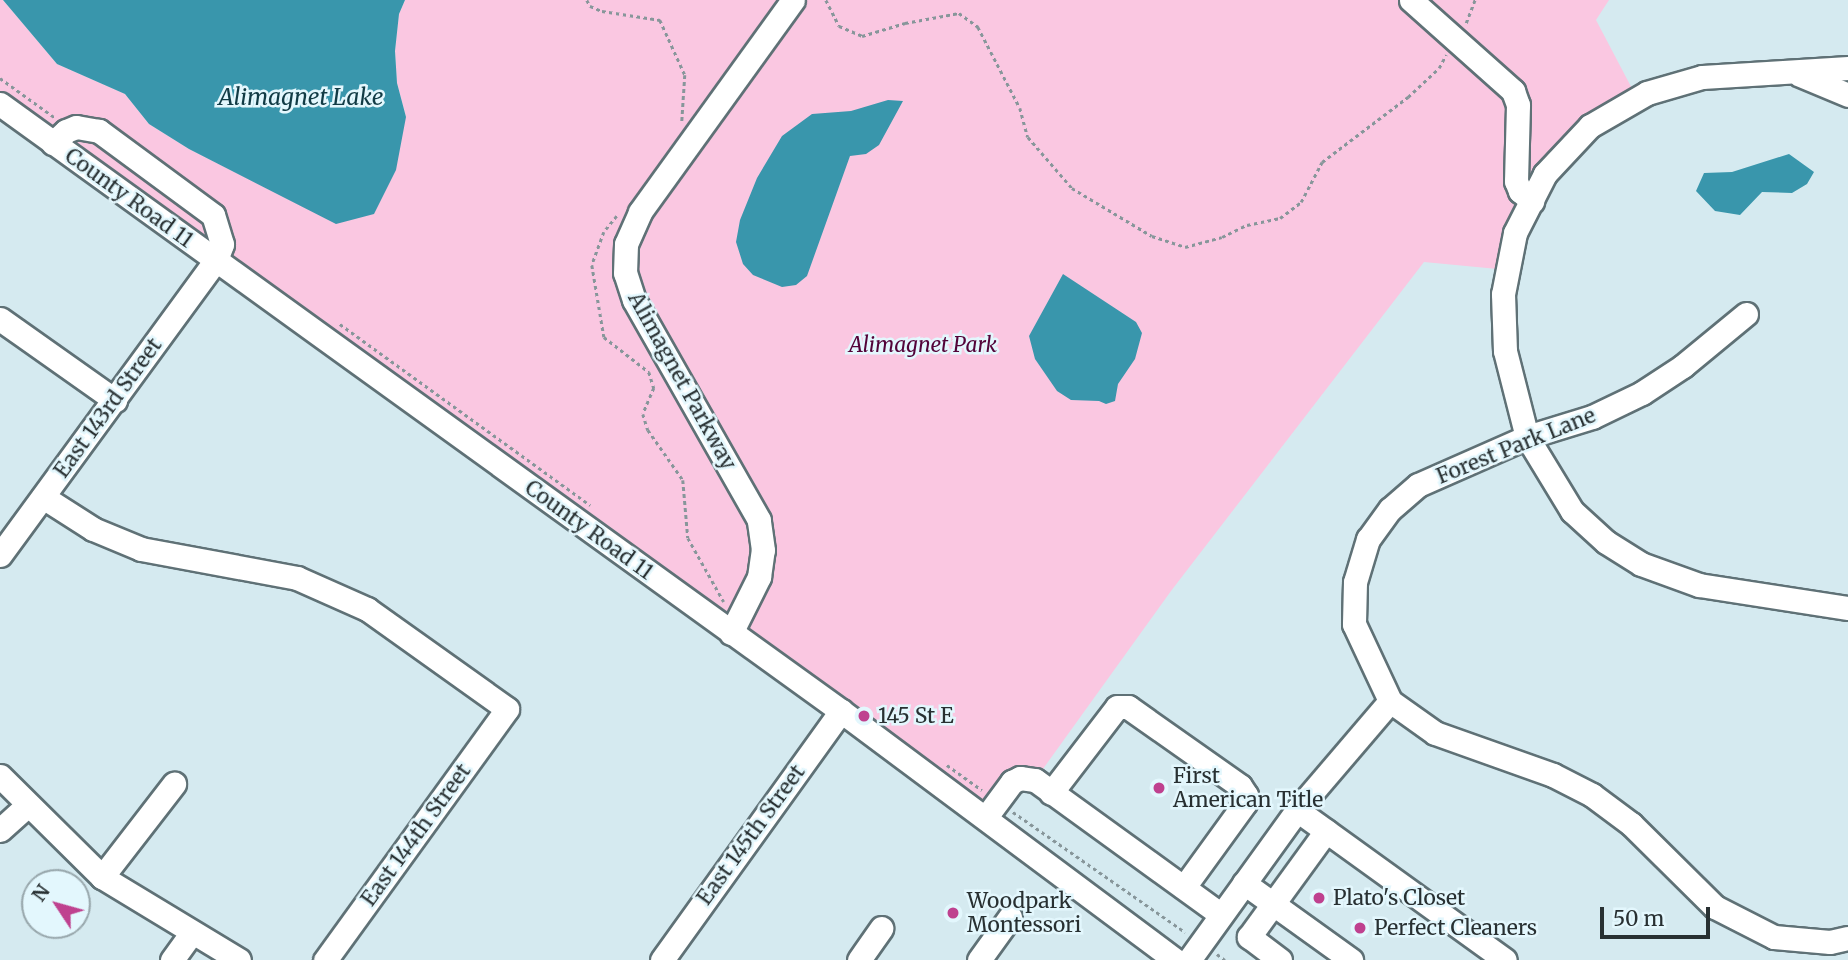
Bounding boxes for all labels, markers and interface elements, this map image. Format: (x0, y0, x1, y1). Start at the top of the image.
water label: Alimagnet Lake (218, 83, 384, 111)
street label: County Road 11 (60, 143, 198, 253)
street label: Alimagnet Parkway (623, 288, 741, 474)
park label: Alimagnet Park (849, 332, 997, 358)
street label: East 143rd Street (49, 333, 167, 483)
street label: Forest Park Lane (1433, 403, 1599, 489)
street label: County Road 11 (520, 475, 658, 585)
place label: 145 St E (878, 703, 953, 729)
marker: 145 St E (856, 708, 872, 724)
street label: East 144th Street (356, 759, 476, 911)
street label: East 145th Street (692, 760, 810, 910)
place label: First American Title (1173, 763, 1323, 813)
marker: First American Title (1151, 780, 1167, 796)
north arrow (21, 869, 91, 939)
text: N (27, 880, 55, 906)
place label: Plato's Closet (1333, 885, 1465, 911)
place label: Woodpark Montessori (967, 888, 1081, 938)
marker: Plato's Closet (1311, 890, 1327, 906)
scale bar (1603, 894, 1713, 938)
marker: Woodpark Montessori (945, 905, 961, 921)
text: 50 m (1613, 905, 1664, 932)
place label: Perfect Cleaners (1374, 915, 1537, 941)
marker: Perfect Cleaners (1352, 920, 1368, 936)

